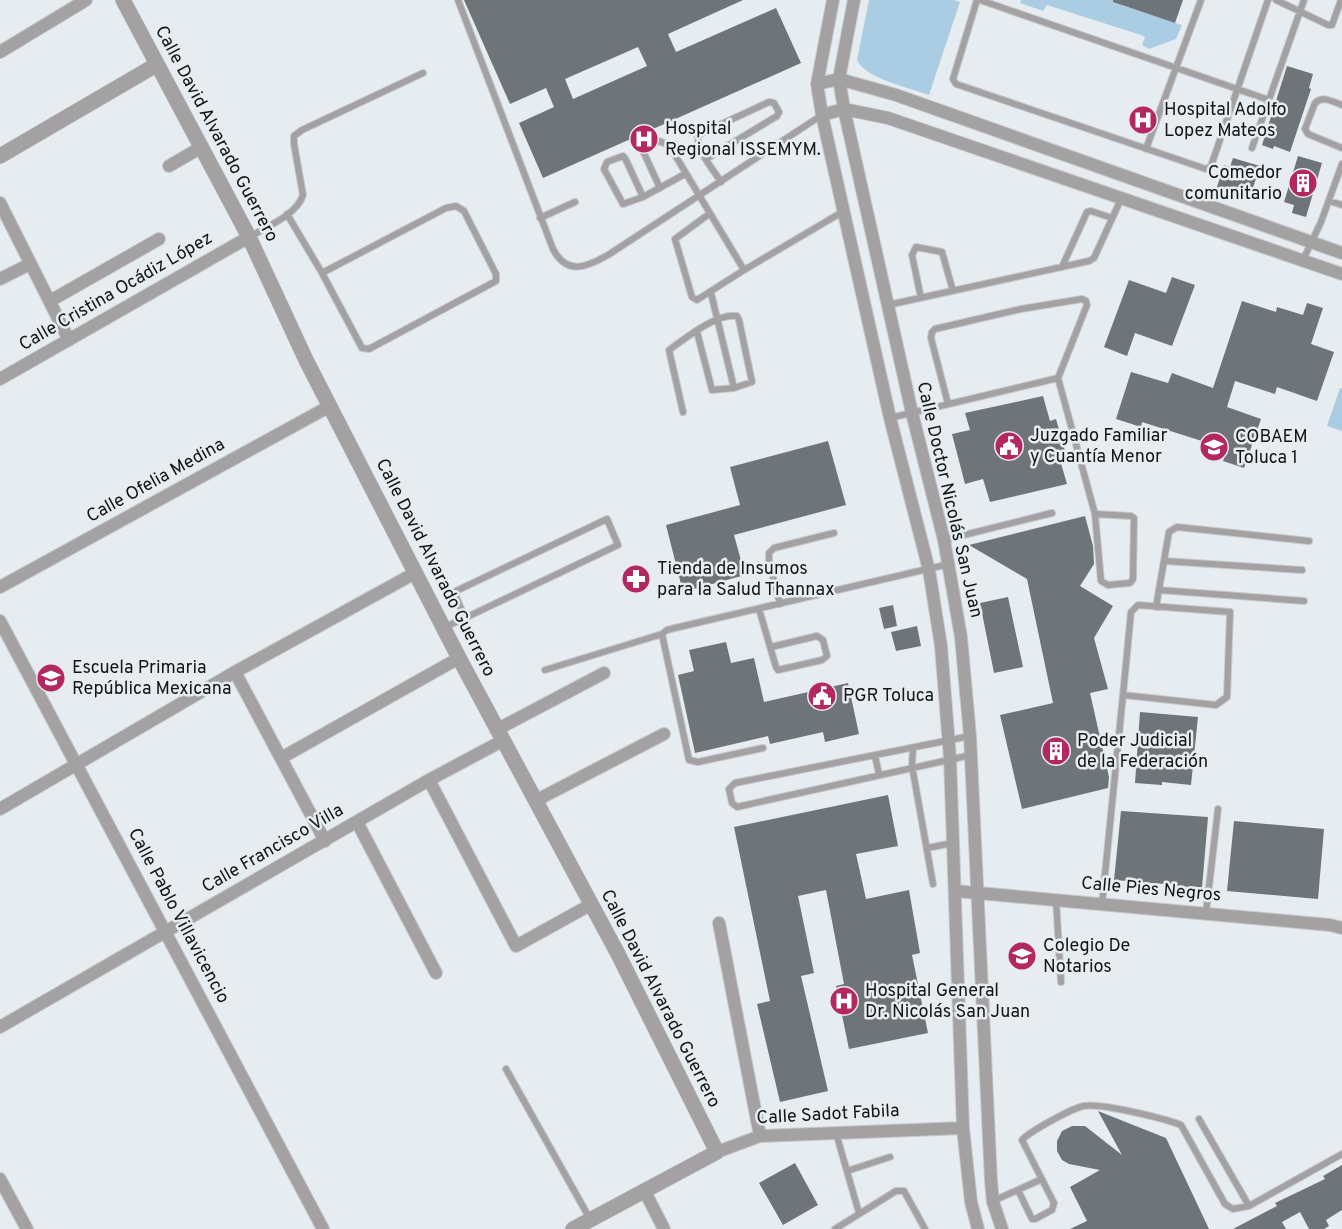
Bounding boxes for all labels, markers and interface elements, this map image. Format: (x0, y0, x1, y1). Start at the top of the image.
street label: Calle David Alvarado Guerrero (149, 22, 283, 246)
place label: Hospital Adolfo Lopez Mateos (1164, 99, 1287, 143)
hospital icon: Hospital Adolfo Lopez Mateos (1127, 104, 1159, 136)
place label: Hospital Regional ISSEMYM. (665, 118, 821, 162)
hospital icon: Hospital Regional ISSEMYM. (628, 123, 660, 155)
place label: Comedor comunitario (1185, 162, 1282, 206)
building icon: Comedor comunitario (1287, 167, 1319, 199)
street label: Calle Cristina Ocádiz López (15, 227, 217, 357)
street label: Calle Doctor Nicolás San Juan (911, 380, 987, 620)
place label: Juzgado Familiar y Cuantía Menor (1030, 425, 1167, 469)
place label: COBAEM Toluca 1 (1235, 426, 1308, 470)
public building icon: Juzgado Familiar y Cuantía Menor (993, 430, 1025, 462)
school or university icon: COBAEM Toluca 1 (1198, 431, 1230, 463)
street label: Calle Ofelia Medina (83, 433, 229, 529)
street label: Calle David Alvarado Guerrero (370, 455, 500, 681)
place label: Tienda de Insumos para la Salud Thannax (657, 558, 835, 602)
pharmacy icon: Tienda de Insumos para la Salud Thannax (620, 563, 652, 595)
place label: Escuela Primaria República Mexicana (72, 657, 231, 701)
school or university icon: Escuela Primaria República Mexicana (35, 662, 67, 694)
public building icon: PGR Toluca (806, 680, 838, 712)
place label: PGR Toluca (843, 685, 934, 708)
place label: Poder Judicial de la Federación (1077, 730, 1208, 774)
building icon: Poder Judicial de la Federación (1040, 735, 1072, 767)
street label: Calle Francisco Villa (198, 799, 348, 899)
street label: Calle Pablo Villavicencio (122, 824, 234, 1008)
street label: Calle Pies Negros (1080, 872, 1222, 908)
street label: Calle David Alvarado Guerrero (595, 886, 725, 1112)
place label: Colegio De Notarios (1043, 935, 1130, 979)
school or university icon: Colegio De Notarios (1006, 940, 1038, 972)
place label: Hospital General Dr. Nicolás San Juan (865, 980, 1030, 1024)
hospital icon: Hospital General Dr. Nicolás San Juan (828, 985, 860, 1017)
street label: Calle Sadot Fabila (756, 1100, 900, 1130)

